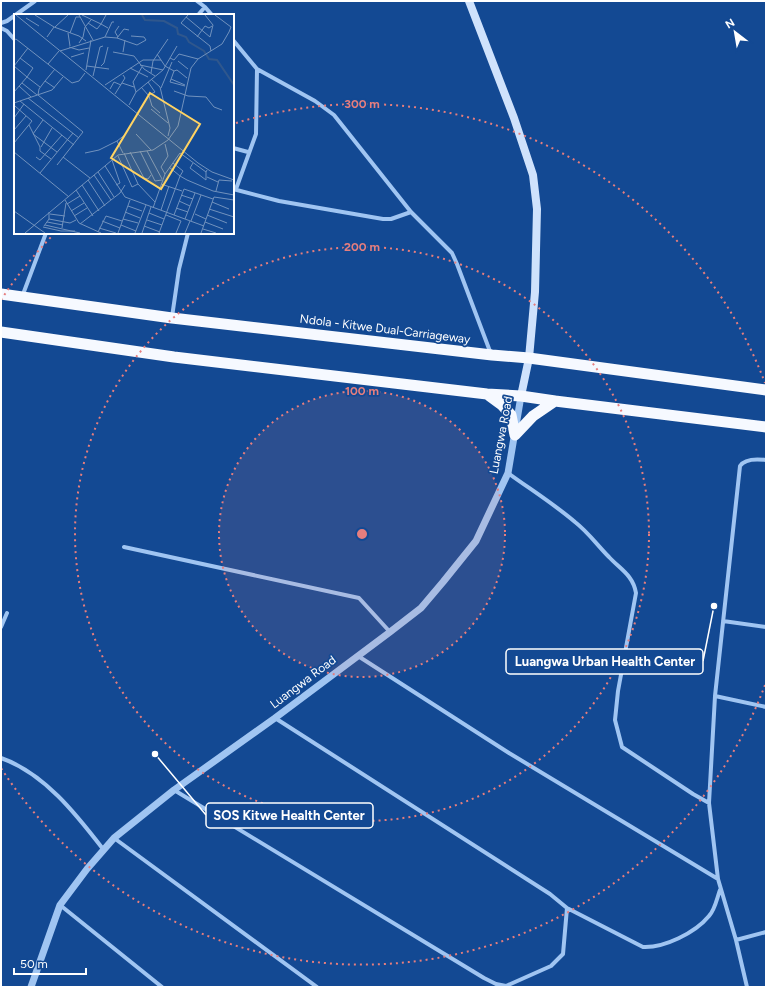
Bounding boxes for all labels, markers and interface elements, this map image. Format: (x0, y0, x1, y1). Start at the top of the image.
north arrow (715, 12, 755, 52)
inset map (14, 14, 234, 234)
text: N (723, 16, 737, 32)
text: 300 m (344, 97, 380, 111)
text: 200 m (344, 240, 380, 254)
street label: Ndola - Kitwe Dual-Carriageway (299, 312, 472, 347)
text: 100 m (345, 384, 379, 398)
street label: Luangwa Road (487, 395, 515, 475)
centre of rings (355, 527, 369, 541)
callout: Luangwa Urban Health Center (506, 649, 703, 674)
street label: Luangwa Road (267, 653, 339, 711)
text: Luangwa Urban Health Center (515, 654, 695, 669)
callout: SOS Kitwe Health Center (206, 803, 373, 828)
text: SOS Kitwe Health Center (213, 808, 365, 823)
scale bar (14, 950, 86, 976)
text: 50 m (20, 957, 48, 971)

